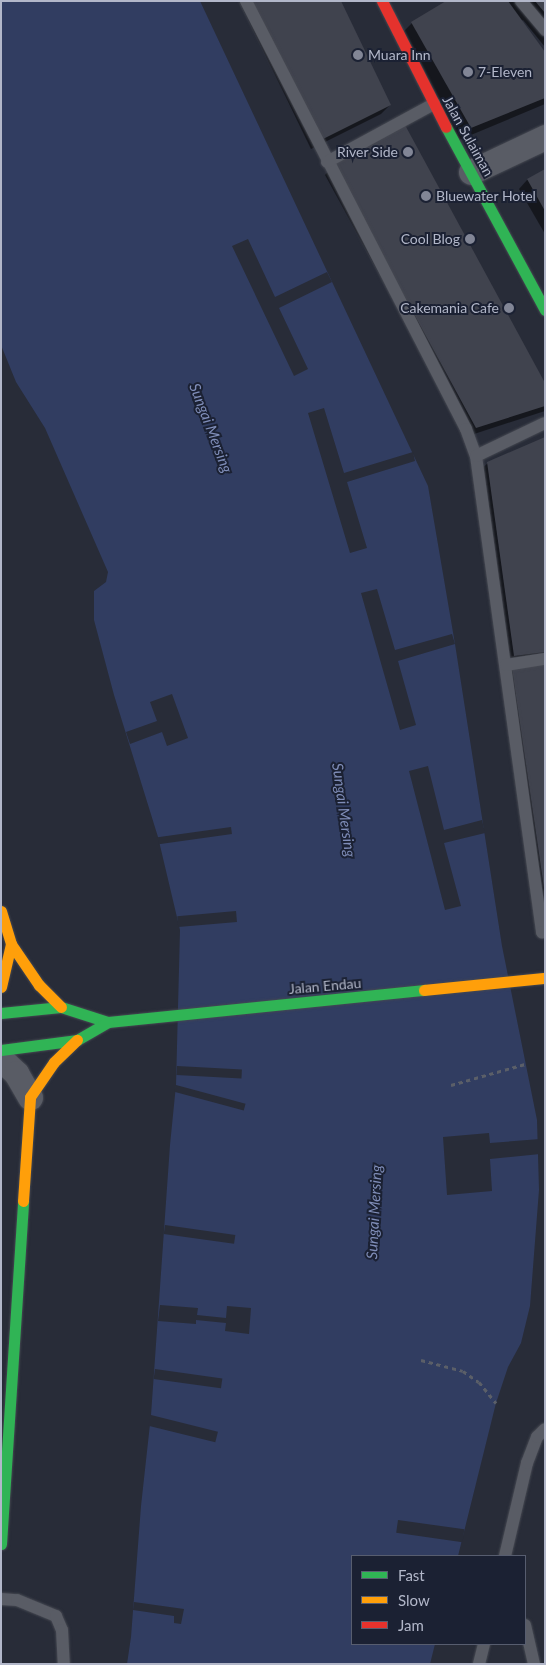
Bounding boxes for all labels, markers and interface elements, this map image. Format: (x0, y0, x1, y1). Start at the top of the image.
place label: Muara Inn (368, 47, 431, 63)
marker: Muara Inn (352, 49, 364, 61)
place label: 7-Eleven (478, 64, 532, 80)
marker: 7-Eleven (462, 66, 474, 78)
street label: Jalan Sulaiman (439, 93, 497, 179)
place label: River Side (337, 144, 398, 160)
marker: River Side (402, 146, 414, 158)
place label: Bluewater Hotel (436, 188, 536, 204)
marker: Bluewater Hotel (420, 190, 432, 202)
place label: Cool Blog (401, 231, 460, 247)
marker: Cool Blog (464, 233, 476, 245)
place label: Cakemania Cafe (400, 300, 499, 316)
marker: Cakemania Cafe (503, 302, 515, 314)
water label: Sungai Mersing (186, 381, 236, 475)
water label: Sungai Mersing (329, 762, 359, 858)
street label: Jalan Endau (288, 974, 362, 998)
water label: Sungai Mersing (363, 1164, 385, 1260)
legend (351, 1555, 526, 1645)
text: Fast (398, 1566, 425, 1584)
text: Slow (398, 1591, 430, 1609)
text: Jam (398, 1616, 424, 1634)

